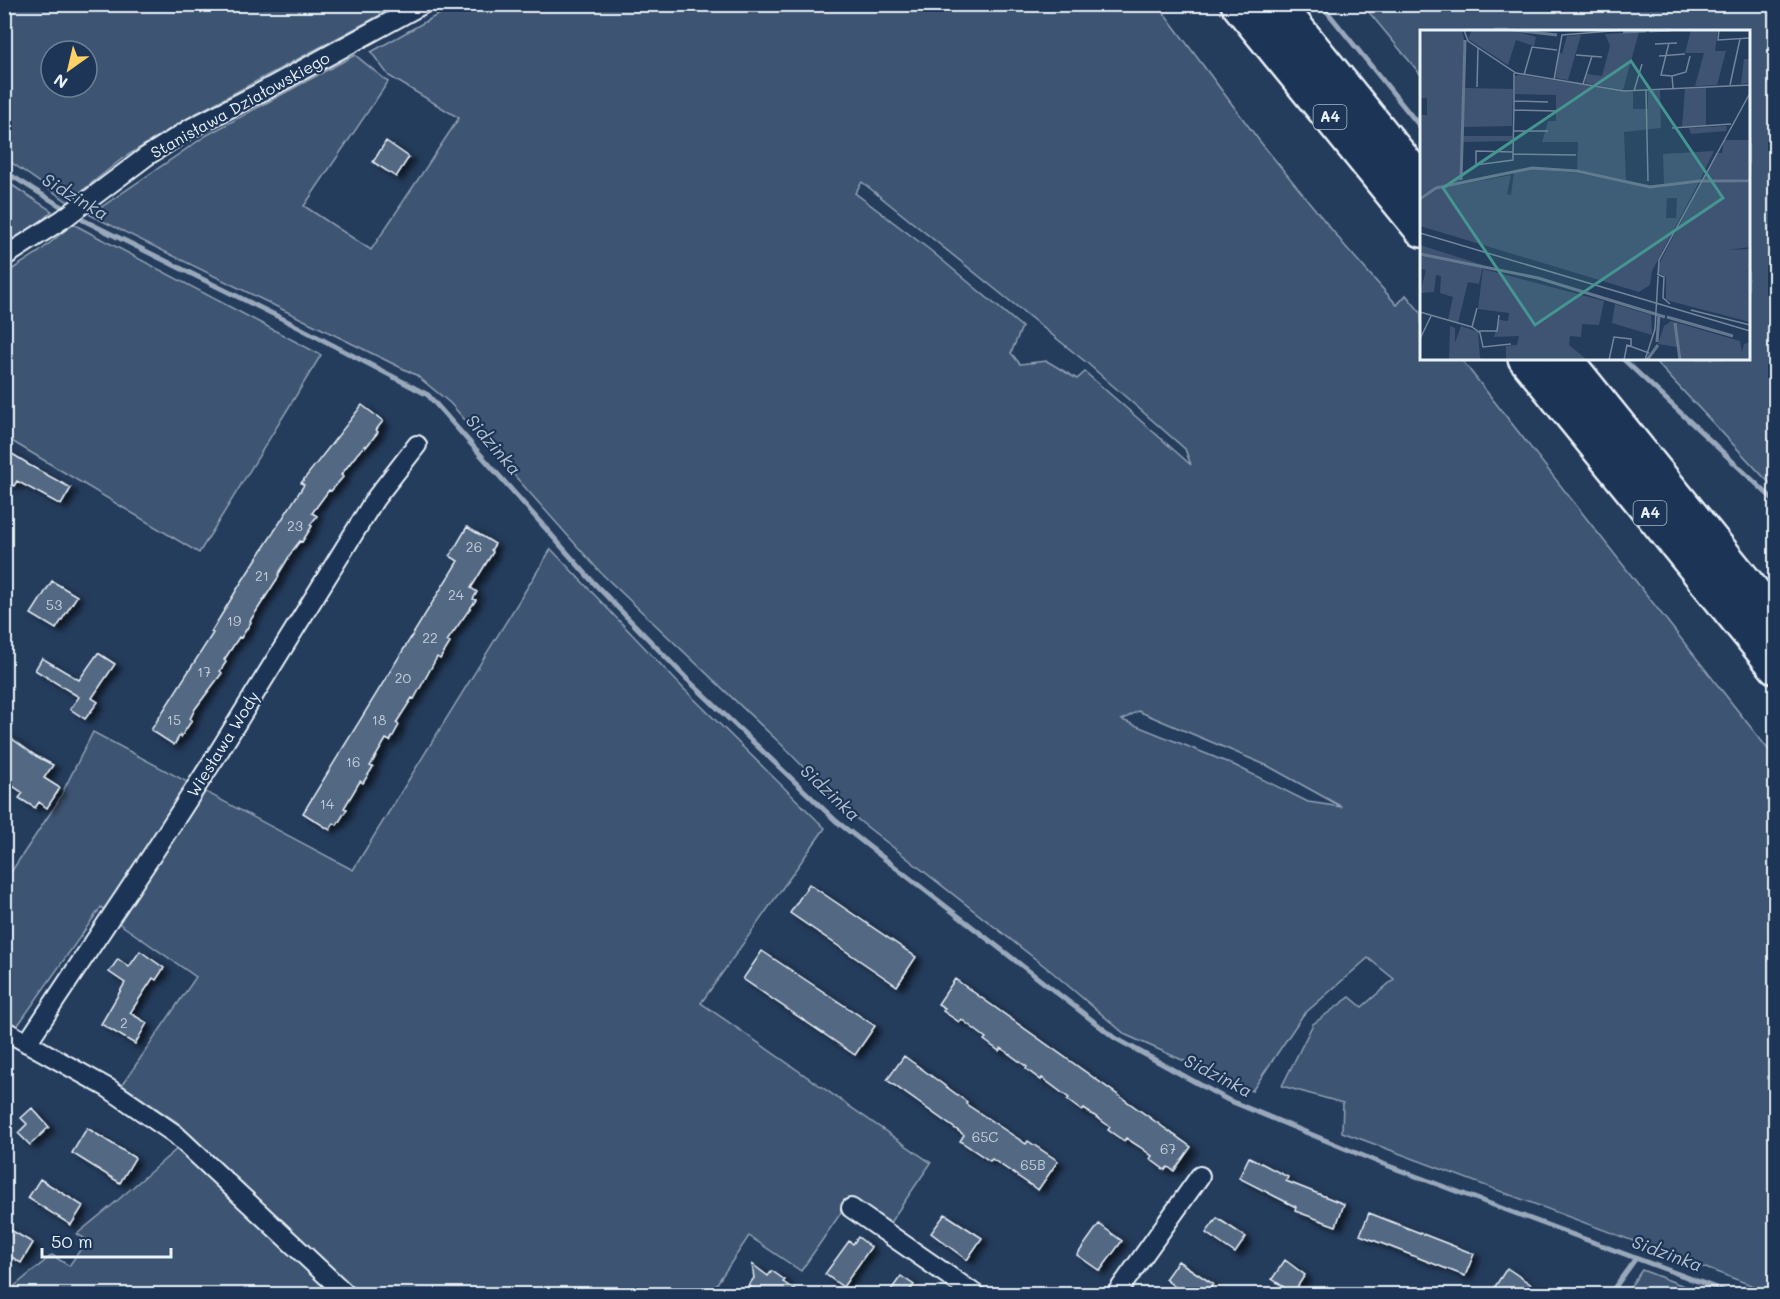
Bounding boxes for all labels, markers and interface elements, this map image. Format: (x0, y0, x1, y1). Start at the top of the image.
inset map (1420, 30, 1750, 360)
north arrow (39, 39, 99, 99)
street label: Stanisława Działowskiego (147, 47, 333, 163)
text: N (49, 70, 71, 94)
road number: A4 (1314, 105, 1346, 129)
water label: Sidzinka (38, 167, 113, 225)
water label: Sidzinka (461, 409, 527, 480)
road number: A4 (1634, 501, 1666, 525)
house number: 23 (287, 516, 303, 535)
house number: 26 (466, 537, 482, 556)
house number: 21 (255, 566, 269, 585)
house number: 24 (448, 585, 465, 604)
house number: 53 (46, 595, 62, 614)
house number: 19 (227, 611, 241, 630)
house number: 22 (422, 628, 438, 647)
house number: 17 (197, 662, 211, 681)
house number: 20 (395, 668, 412, 687)
street label: Wiesława Wody (182, 687, 264, 801)
house number: 15 (167, 710, 181, 729)
house number: 18 (372, 710, 386, 729)
house number: 16 (346, 752, 360, 771)
water label: Sidzinka (796, 758, 866, 826)
house number: 14 (320, 794, 335, 813)
house number: 2 (120, 1013, 128, 1032)
water label: Sidzinka (1180, 1048, 1257, 1102)
house number: 65C (972, 1127, 998, 1146)
house number: 67 (1160, 1139, 1176, 1158)
house number: 65B (1020, 1155, 1046, 1174)
scale bar (42, 1221, 171, 1259)
text: 50 m (51, 1229, 93, 1253)
water label: Sidzinka (1629, 1229, 1706, 1277)

